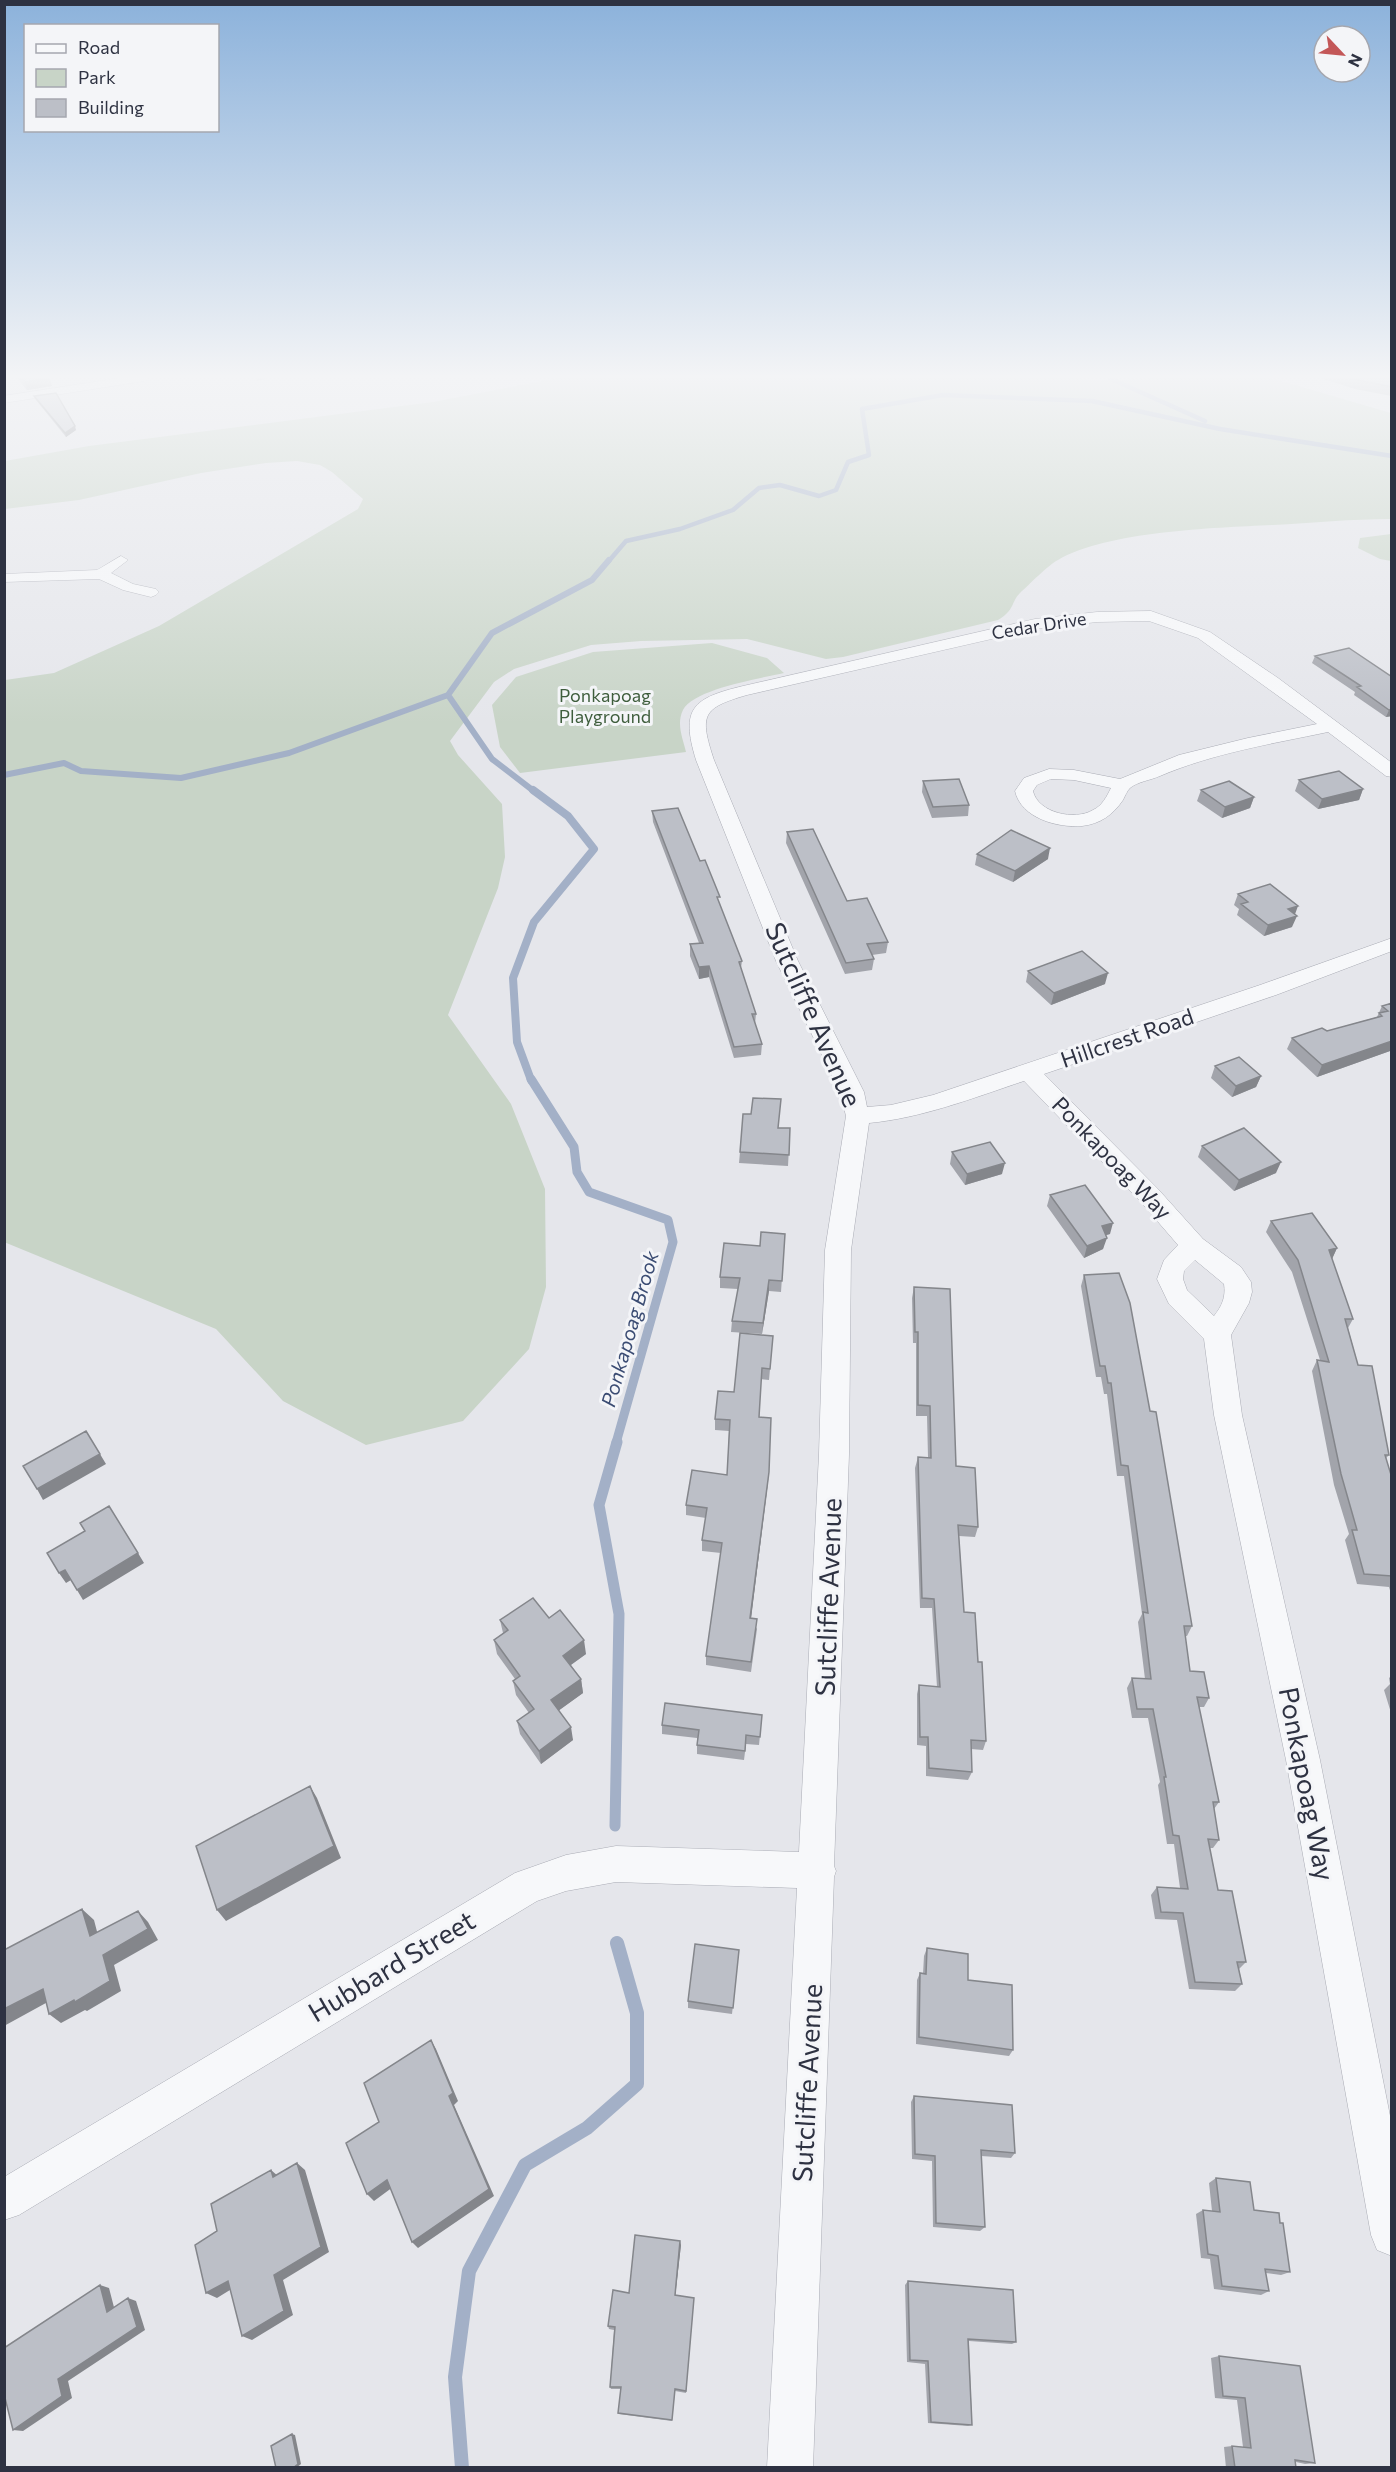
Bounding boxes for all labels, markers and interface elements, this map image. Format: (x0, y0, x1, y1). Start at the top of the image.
legend (24, 24, 219, 132)
north arrow (1312, 24, 1372, 84)
text: Road (78, 36, 120, 58)
text: N (1345, 51, 1367, 70)
text: Park (78, 66, 116, 88)
text: Building (78, 96, 144, 118)
street label: Cedar Drive (990, 607, 1088, 643)
park label: Ponkapoag Playground (559, 684, 651, 727)
street label: Sutcliffe Avenue (759, 917, 870, 1112)
street label: Hillcrest Road (1057, 1002, 1197, 1073)
street label: Ponkapoag Way (1047, 1091, 1178, 1225)
water label: Ponkapoag Brook (595, 1247, 663, 1409)
street label: Sutcliffe Avenue (808, 1497, 847, 1697)
street label: Ponkapoag Way (1273, 1684, 1342, 1883)
street label: Hubbard Street (302, 1903, 481, 2028)
street label: Sutcliffe Avenue (785, 1983, 828, 2183)

